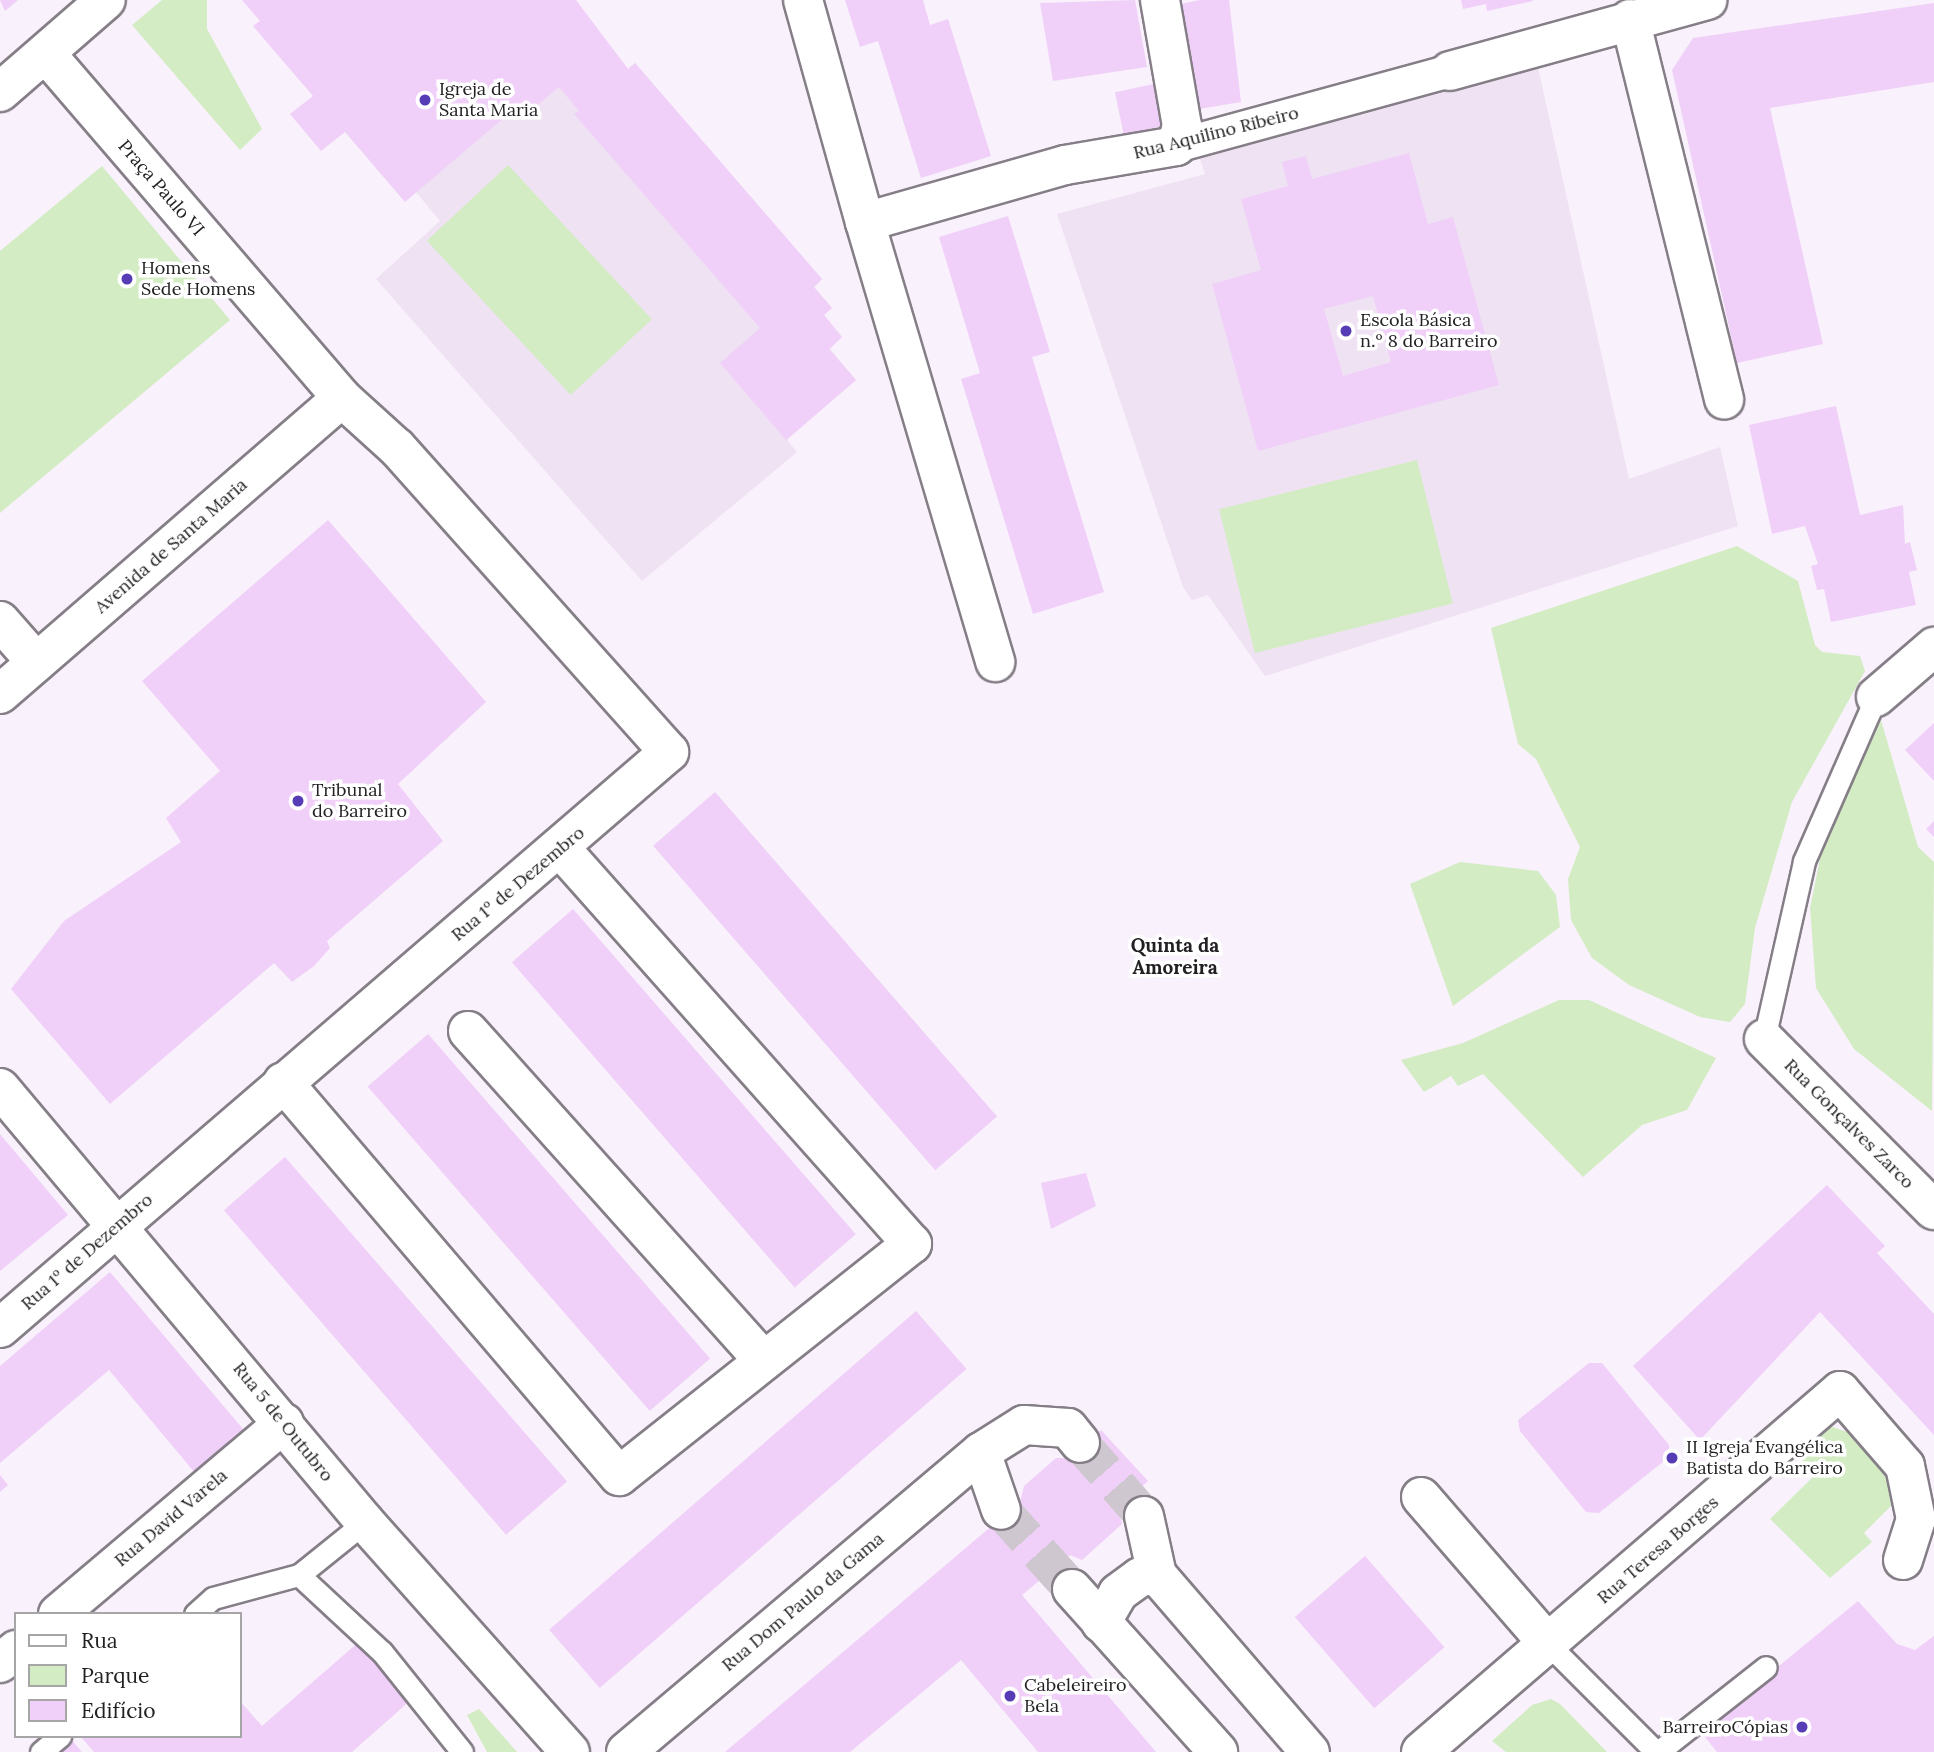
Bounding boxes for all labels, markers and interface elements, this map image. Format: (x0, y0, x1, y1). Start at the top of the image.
place label: Igreja de Santa Maria (439, 79, 538, 122)
marker: Igreja de Santa Maria (417, 92, 433, 108)
street label: Rua Aquilino Ribeiro (1131, 102, 1301, 164)
street label: Praça Paulo VI (113, 136, 209, 240)
place label: Homens Sede Homens (141, 258, 255, 300)
marker: Homens Sede Homens (119, 271, 135, 287)
place label: Escola Básica n.º 8 do Barreiro (1360, 310, 1497, 352)
marker: Escola Básica n.º 8 do Barreiro (1338, 323, 1354, 339)
street label: Avenida de Santa Maria (90, 474, 252, 618)
place label: Tribunal do Barreiro (312, 780, 407, 822)
marker: Tribunal do Barreiro (290, 793, 306, 809)
street label: Rua 1º de Dezembro (447, 822, 589, 946)
district label: Quinta da Amoreira (1131, 935, 1219, 979)
street label: Rua Gonçalves Zarco (1780, 1055, 1918, 1193)
street label: Rua 1º de Dezembro (17, 1189, 157, 1315)
street label: Rua 5 de Outubro (228, 1358, 338, 1486)
place label: II Igreja Evangélica Batista do Barreiro (1686, 1437, 1843, 1480)
marker: II Igreja Evangélica Batista do Barreiro (1664, 1450, 1680, 1466)
street label: Rua David Varela (110, 1465, 232, 1571)
street label: Rua Teresa Borges (1593, 1491, 1723, 1609)
street label: Rua Dom Paulo da Gama (718, 1528, 888, 1676)
legend (14, 1612, 242, 1738)
text: Rua (81, 1627, 118, 1654)
text: Parque (81, 1662, 149, 1689)
place label: Cabeleireiro Bela (1024, 1675, 1126, 1718)
marker: Cabeleireiro Bela (1002, 1688, 1018, 1704)
text: Edifício (81, 1697, 156, 1724)
place label: BarreiroCópias (1663, 1716, 1788, 1738)
marker: BarreiroCópias (1794, 1719, 1810, 1735)

